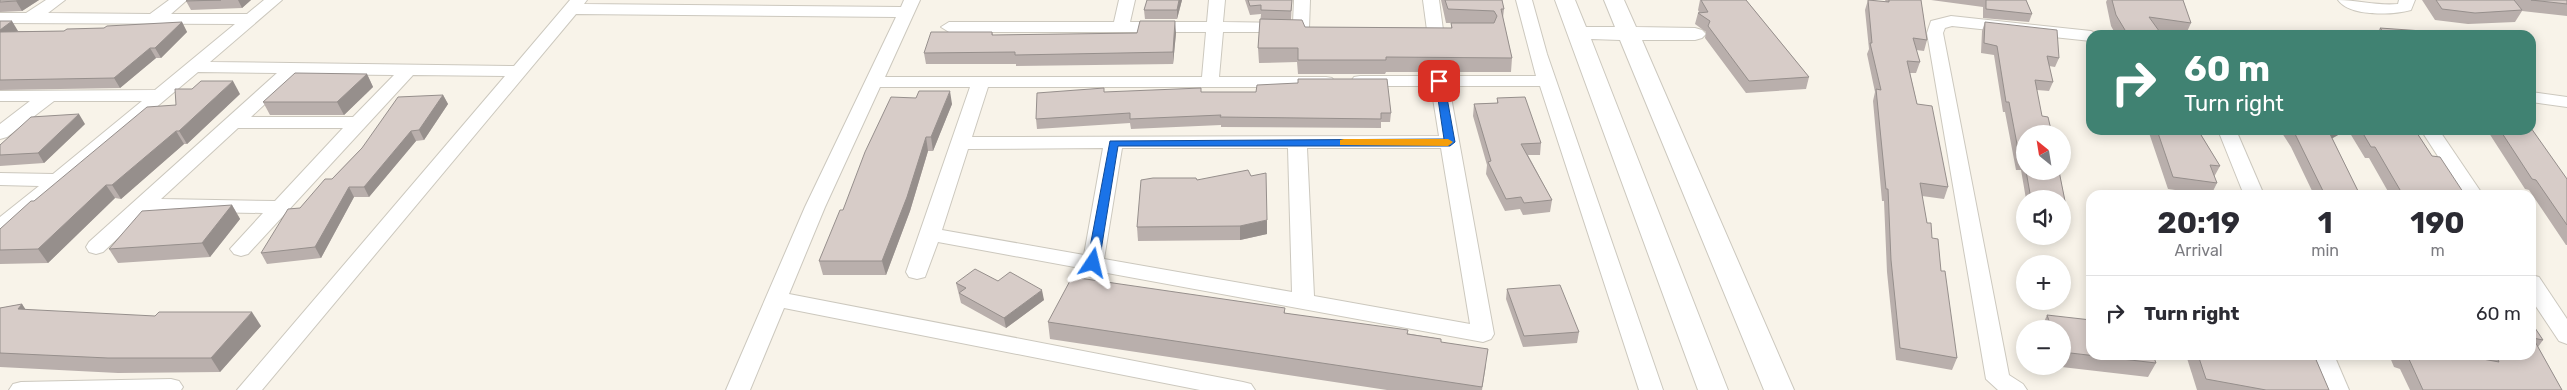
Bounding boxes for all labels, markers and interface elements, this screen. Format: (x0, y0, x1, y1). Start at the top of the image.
text: 60 m (2184, 48, 2270, 90)
icon: right (2101, 50, 2166, 115)
pin (1418, 60, 1460, 102)
icon: arrive (1425, 67, 1453, 95)
text: Turn right (2184, 90, 2284, 117)
north arrow (2016, 125, 2071, 180)
map controls (2016, 125, 2071, 375)
button: sound (2016, 190, 2071, 245)
text: 20:19 (2157, 205, 2240, 241)
text: 1 (2318, 205, 2333, 241)
text: 190 (2410, 205, 2465, 241)
position arrow (1066, 236, 1118, 288)
text: Arrival (2175, 241, 2223, 260)
text: min (2311, 241, 2339, 260)
text: m (2430, 241, 2445, 260)
button: + (2016, 255, 2071, 310)
icon: right (2101, 299, 2129, 327)
text: Turn right (2144, 302, 2239, 325)
text: 60 m (2476, 302, 2521, 325)
button: − (2016, 320, 2071, 375)

